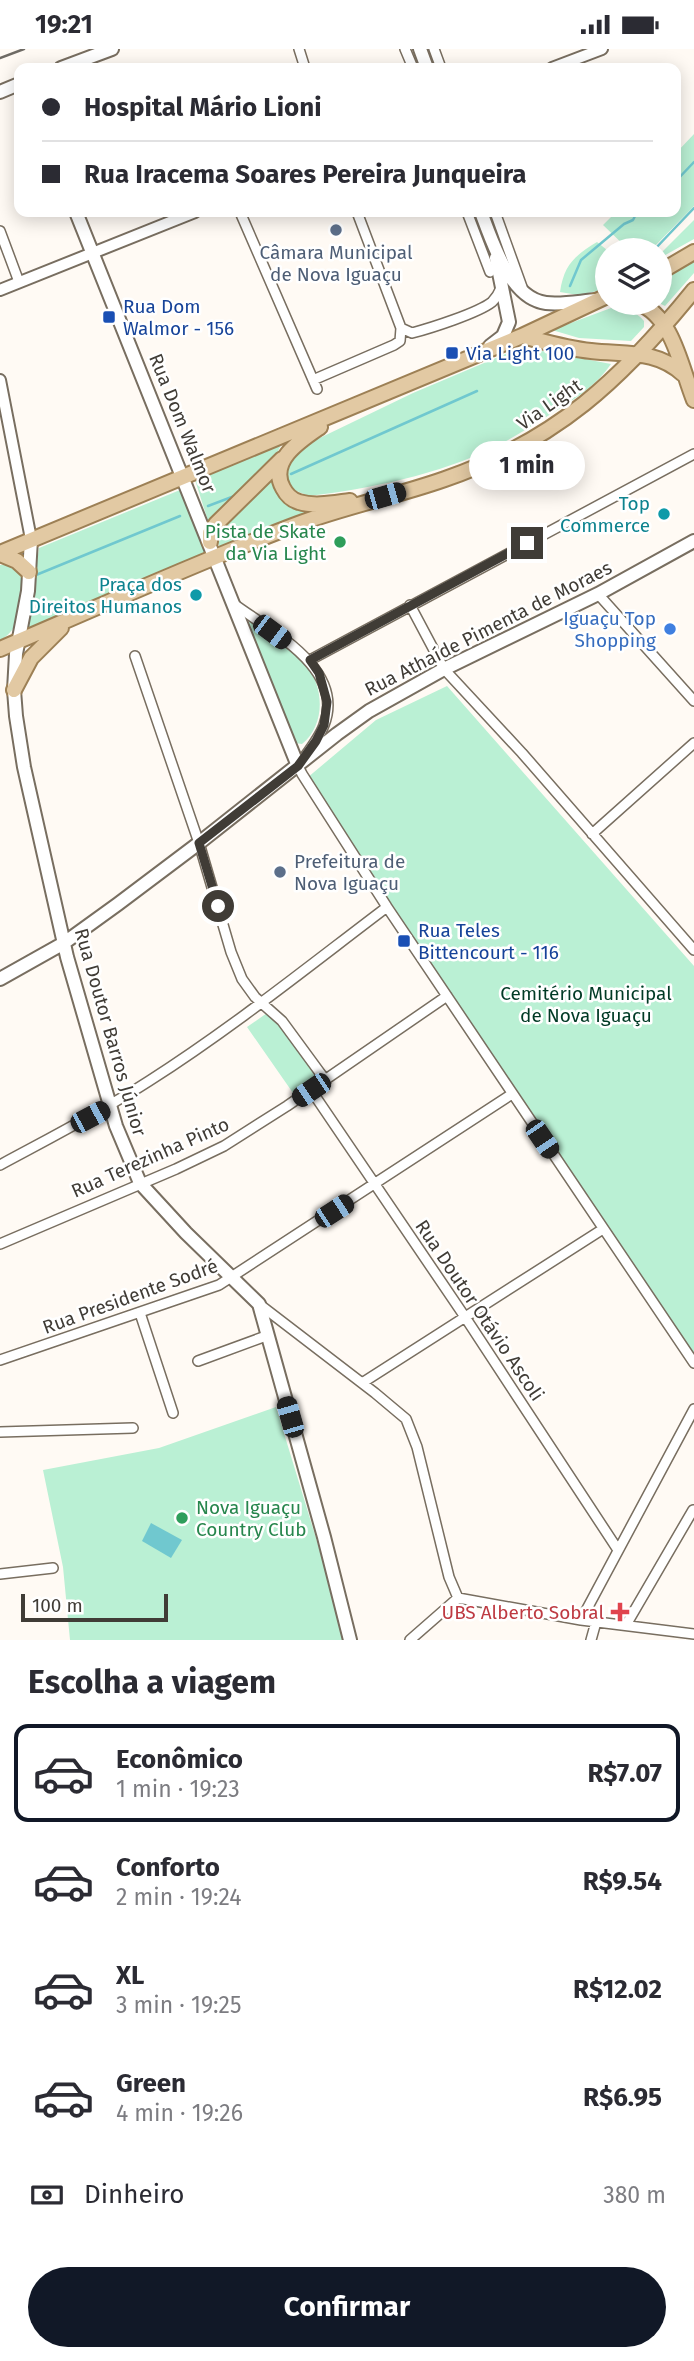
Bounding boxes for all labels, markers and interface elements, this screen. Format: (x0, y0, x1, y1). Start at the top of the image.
text: 19:21 (35, 9, 93, 40)
text: Hospital Mário Lioni (84, 92, 321, 123)
text: Rua Iracema Soares Pereira Junqueira (84, 159, 527, 190)
marker: Câmara Municipal de Nova Iguaçu (328, 222, 344, 238)
map controls (595, 238, 672, 315)
button: layers (595, 238, 672, 315)
place label: Câmara Municipal de Nova Iguaçu (259, 241, 413, 286)
place label: Rua Dom Walmor - 156 (123, 295, 234, 340)
marker: Rua Dom Walmor - 156 (101, 309, 117, 325)
place label: Via Light 100 (466, 342, 574, 365)
marker: Via Light 100 (444, 345, 460, 361)
street label: Rua Dom Walmor (144, 350, 221, 497)
street label: Via Light (512, 374, 586, 435)
callout: 1 min (469, 441, 585, 491)
text: 1 min (499, 451, 555, 479)
car (362, 480, 409, 512)
place label: Top Commerce (560, 492, 650, 537)
marker: Top Commerce (656, 506, 672, 522)
place label: Pista de Skate da Via Light (205, 520, 326, 565)
route end (511, 527, 543, 559)
marker: Pista de Skate da Via Light (332, 534, 348, 550)
street label: Rua Athaíde Pimenta de Moraes (361, 556, 616, 701)
place label: Praça dos Direitos Humanos (29, 573, 182, 618)
marker: Praça dos Direitos Humanos (188, 587, 204, 603)
place label: Iguaçu Top Shopping (563, 607, 656, 652)
car (249, 611, 296, 653)
marker: Iguaçu Top Shopping (662, 621, 678, 637)
place label: Prefeitura de Nova Iguaçu (294, 850, 405, 895)
marker: Prefeitura de Nova Iguaçu (272, 864, 288, 880)
route start (202, 890, 234, 922)
place label: Rua Teles Bittencourt - 116 (418, 919, 559, 964)
street label: Rua Doutor Barros Júnior (70, 926, 151, 1139)
marker: Rua Teles Bittencourt - 116 (396, 933, 412, 949)
park label: Cemitério Municipal de Nova Iguaçu (500, 982, 672, 1027)
car (288, 1070, 335, 1110)
car (67, 1098, 114, 1136)
street label: Rua Terezinha Pinto (68, 1112, 233, 1203)
car (522, 1116, 563, 1162)
car (311, 1191, 358, 1231)
street label: Rua Doutor Otávio Ascoli (410, 1215, 549, 1405)
street label: Rua Presidente Sodré (39, 1254, 221, 1339)
car (275, 1394, 306, 1440)
place label: Nova Iguaçu Country Club (196, 1496, 307, 1541)
marker: Nova Iguaçu Country Club (174, 1510, 190, 1526)
scale bar (21, 1591, 168, 1623)
text: 100 m (32, 1594, 83, 1617)
place label: UBS Alberto Sobral (442, 1601, 604, 1624)
marker: UBS Alberto Sobral (610, 1602, 630, 1622)
text: Escolha a viagem (28, 1663, 276, 1701)
icon: car (32, 1742, 95, 1805)
text: Econômico (116, 1744, 243, 1775)
text: R$7.07 (588, 1758, 662, 1789)
text: 1 min · 19:23 (116, 1775, 240, 1803)
icon: car (32, 1850, 95, 1913)
text: Conforto (116, 1852, 220, 1883)
text: R$9.54 (583, 1866, 662, 1897)
text: 2 min · 19:24 (116, 1883, 241, 1911)
icon: car (32, 1958, 95, 2021)
text: XL (116, 1960, 144, 1991)
text: R$12.02 (573, 1974, 662, 2005)
text: 3 min · 19:25 (116, 1991, 241, 2019)
icon: car (32, 2066, 95, 2129)
text: Green (116, 2068, 186, 2099)
text: R$6.95 (583, 2082, 662, 2113)
text: 4 min · 19:26 (116, 2099, 243, 2127)
icon: cash (28, 2176, 66, 2214)
text: Dinheiro (84, 2179, 185, 2210)
text: 380 m (603, 2181, 666, 2209)
button: Confirmar (28, 2267, 666, 2347)

